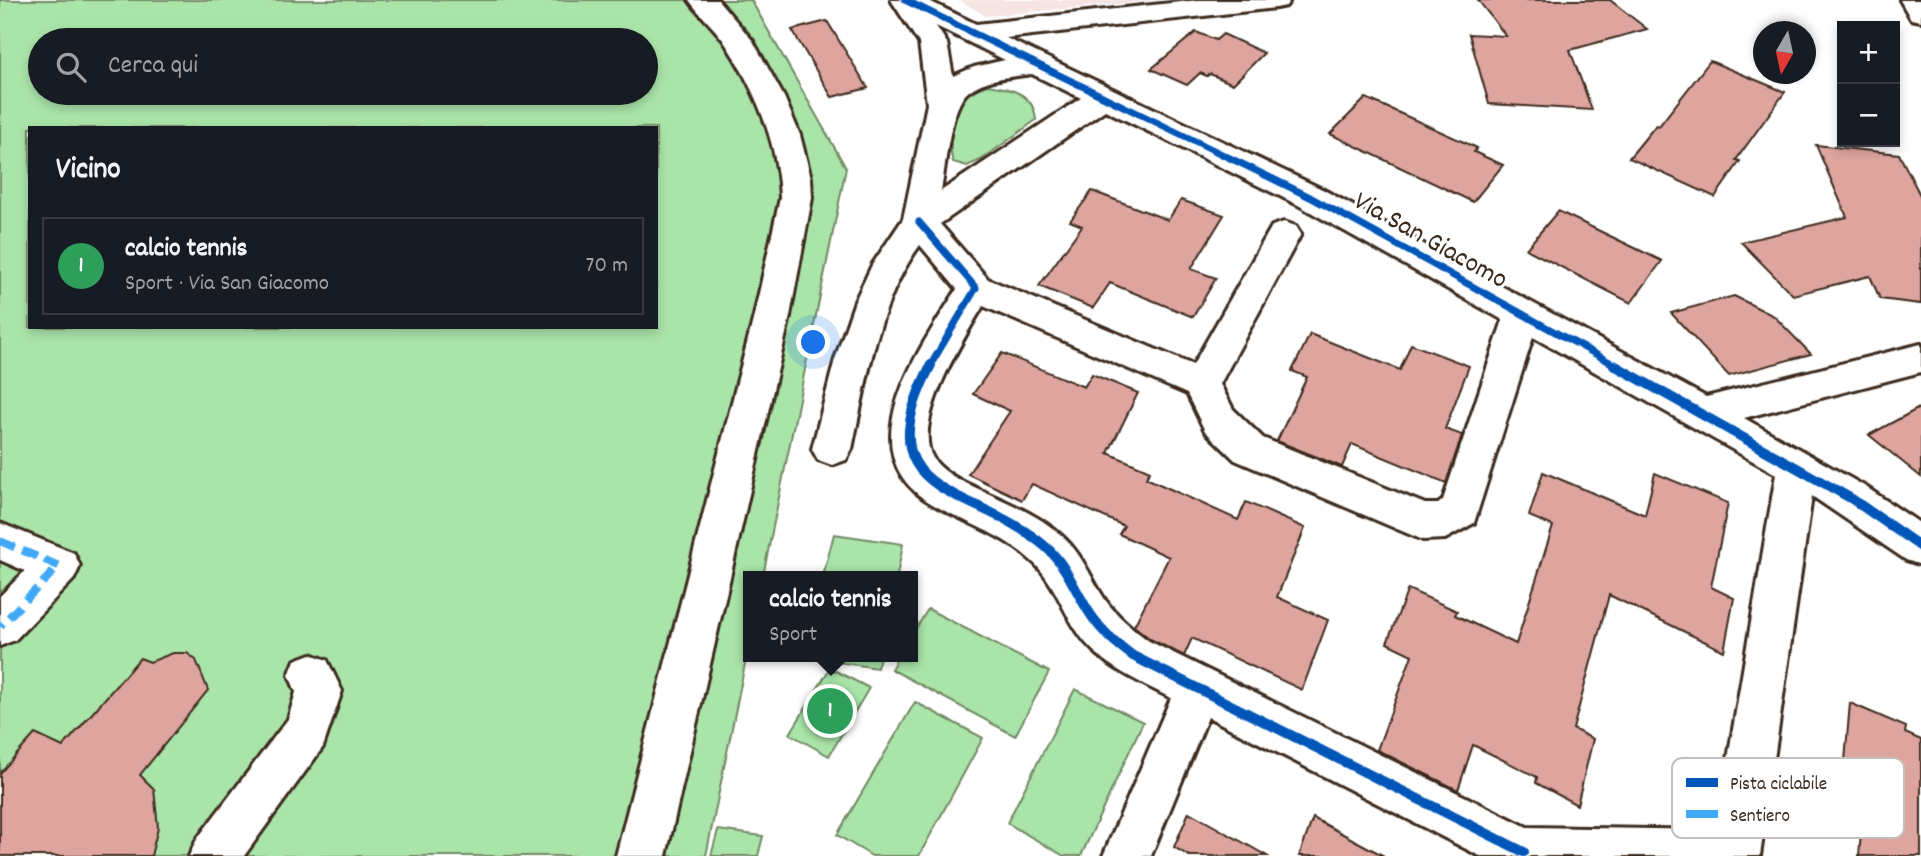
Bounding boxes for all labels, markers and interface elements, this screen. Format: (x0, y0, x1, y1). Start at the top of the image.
north arrow (1753, 21, 1816, 84)
map controls (1837, 21, 1900, 147)
button: + (1837, 21, 1900, 84)
search box (28, 28, 658, 105)
icon: search (52, 48, 90, 86)
text: Cerca qui (108, 48, 198, 85)
button: − (1837, 84, 1900, 147)
text: Vicino (56, 150, 121, 193)
street label: Via San Giacomo (1345, 183, 1514, 301)
text: calcio tennis (125, 231, 247, 268)
text: 1 (78, 250, 84, 283)
text: 70 m (586, 250, 628, 283)
text: Sport · Via San Giacomo (125, 268, 329, 301)
your location (796, 325, 830, 359)
popup (743, 571, 918, 662)
text: calcio tennis (769, 582, 892, 619)
text: Sport (769, 619, 817, 652)
pin: 1 (807, 685, 853, 737)
legend (1672, 758, 1904, 838)
text: Pista ciclabile (1730, 772, 1827, 799)
text: Sentiero (1730, 804, 1790, 831)

